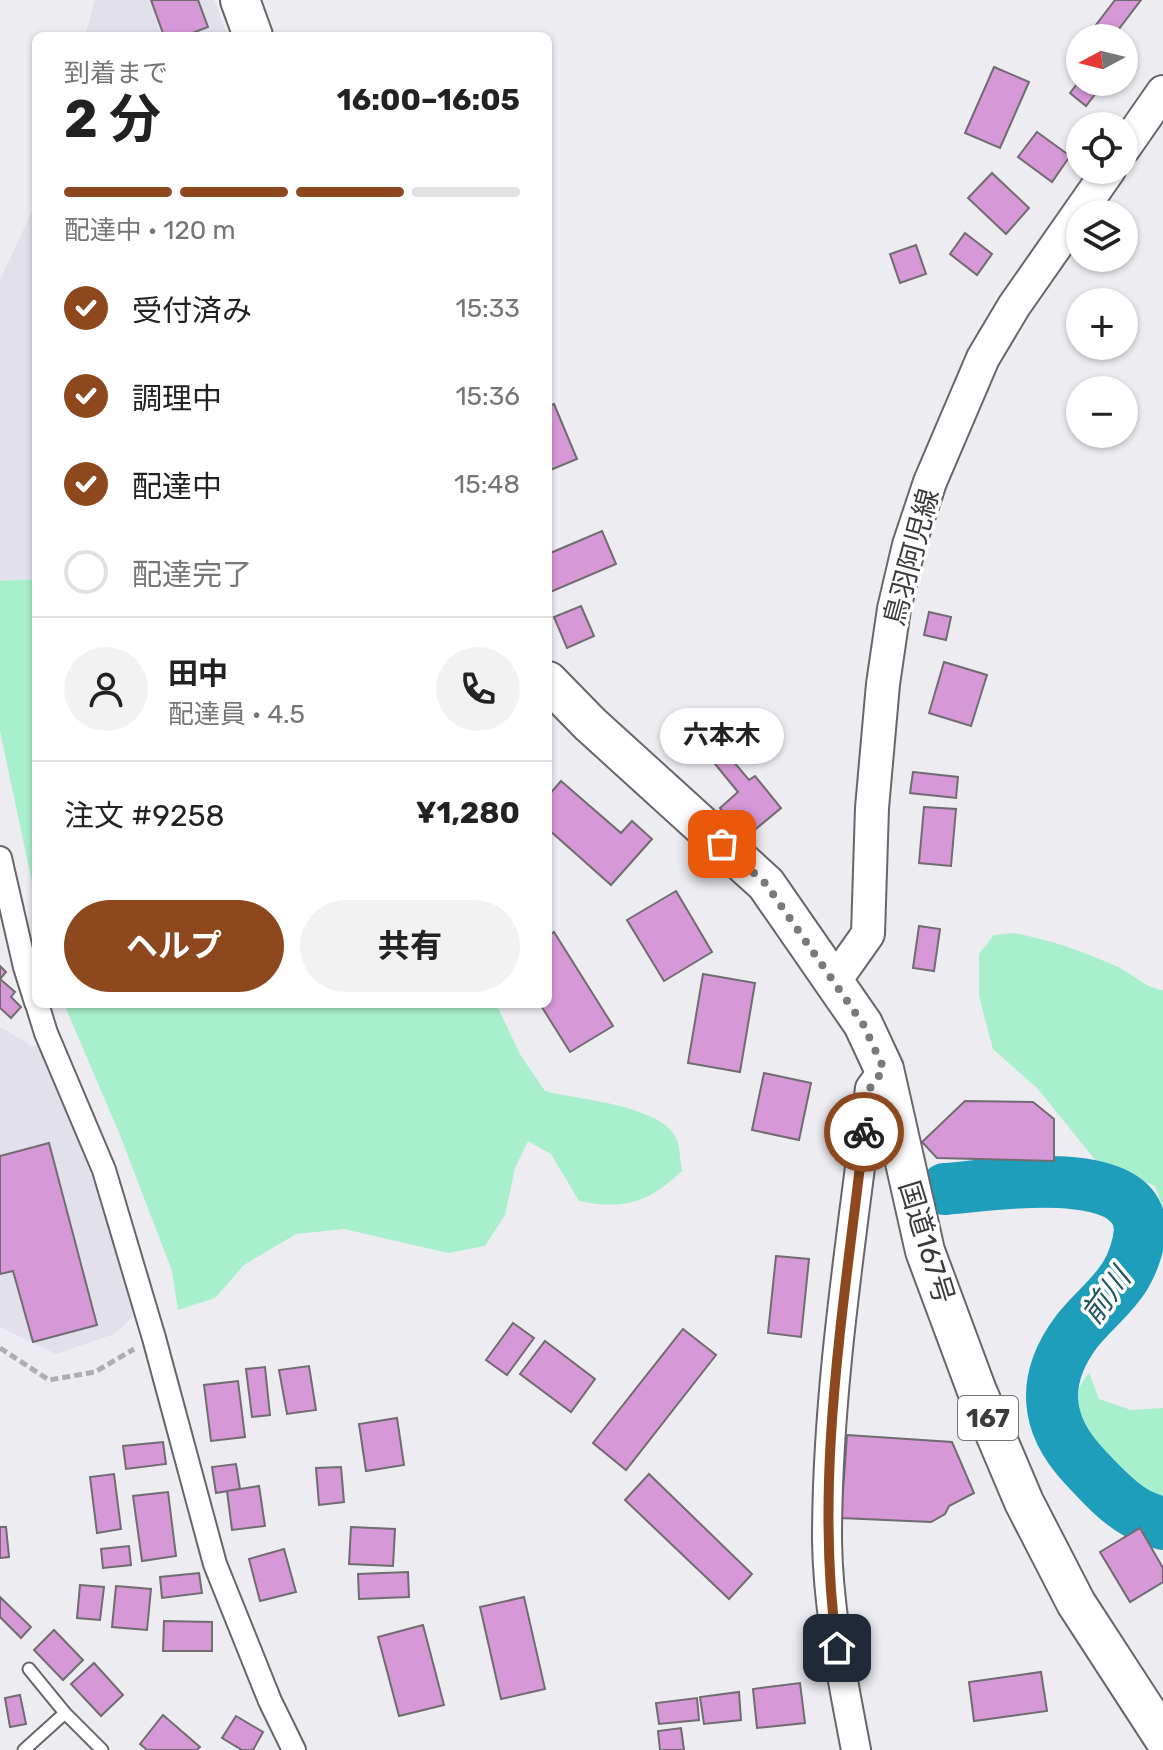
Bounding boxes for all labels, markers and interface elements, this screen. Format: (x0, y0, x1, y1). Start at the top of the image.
north arrow (1066, 24, 1138, 96)
map controls (1066, 24, 1138, 448)
text: 到着まで (64, 58, 168, 89)
text: 16:00–16:05 (337, 82, 520, 118)
text: 2 分 (64, 88, 161, 150)
button: locate (1066, 112, 1138, 184)
button: layers (1066, 200, 1138, 272)
text: 配達中 · 120 m (64, 215, 236, 246)
icon: check (64, 286, 108, 330)
button: + (1066, 288, 1138, 360)
text: 受付済み (132, 293, 252, 329)
text: 15:33 (456, 293, 520, 324)
icon: check (64, 374, 108, 418)
button: − (1066, 376, 1138, 448)
text: 調理中 (132, 381, 222, 417)
text: 15:36 (455, 381, 520, 412)
icon: check (64, 462, 108, 506)
text: 配達中 (132, 469, 222, 505)
text: 15:48 (454, 469, 520, 500)
street label: 鳥羽阿児線 (877, 485, 946, 629)
text: 配達完了 (132, 557, 252, 593)
button: person (64, 647, 148, 731)
button: phone (436, 647, 520, 731)
text: 田中 (168, 656, 228, 692)
text: 配達員 · 4.5 (168, 699, 305, 730)
callout: 六本木 (660, 708, 784, 764)
text: 六本木 (683, 720, 761, 751)
text: ¥1,280 (416, 795, 520, 831)
text: 注文 #9258 (64, 798, 225, 834)
pin (688, 810, 756, 878)
icon: bag (700, 822, 744, 866)
button: ヘルプ (64, 900, 284, 992)
button: 共有 (300, 900, 520, 992)
courier (824, 1092, 904, 1172)
icon: bike (842, 1110, 886, 1154)
street label: 国道167号 (892, 1177, 961, 1307)
water label: 前川 (1074, 1259, 1140, 1331)
road number: 167 (958, 1396, 1018, 1440)
pin (803, 1614, 871, 1682)
icon: home (815, 1626, 859, 1670)

